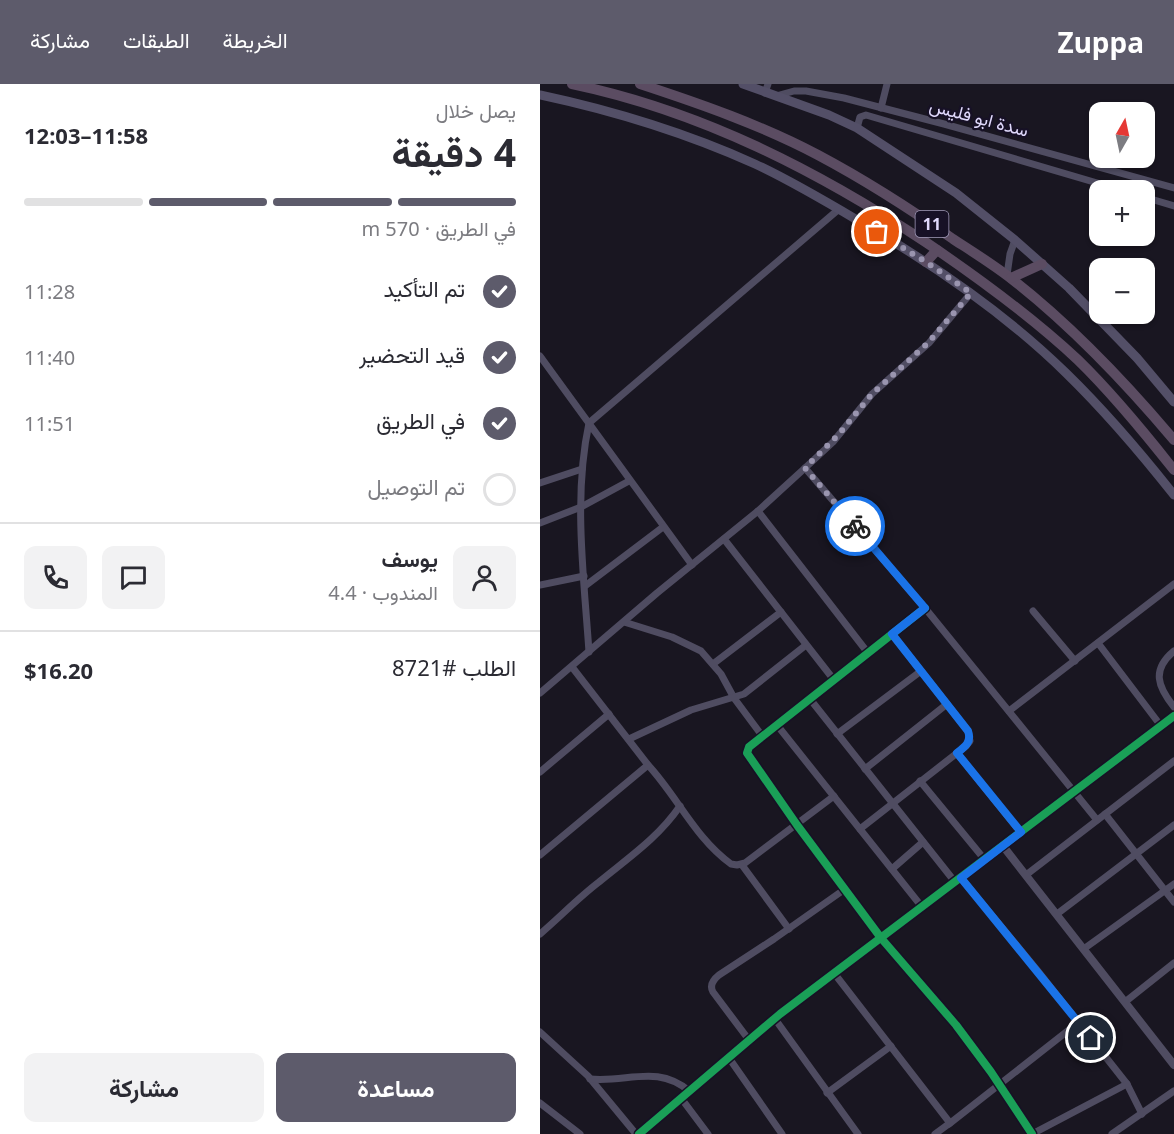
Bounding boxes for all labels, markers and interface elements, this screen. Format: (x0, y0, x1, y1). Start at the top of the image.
text: Zuppa (1057, 23, 1144, 61)
text: مشاركة (30, 26, 90, 54)
text: الطبقات (123, 26, 190, 54)
text: الخريطة (223, 26, 288, 54)
street label: سدة ابو فليس (927, 92, 1032, 142)
text: يصل خلال (436, 97, 516, 124)
north arrow (1089, 102, 1155, 168)
map controls (1089, 102, 1155, 324)
text: 11:58–12:03 (24, 120, 148, 150)
text: 4 دقيقة (392, 125, 516, 178)
button: + (1089, 180, 1155, 246)
pin (851, 206, 902, 257)
road number: 11 (916, 211, 948, 237)
text: في الطريق · 570 m (361, 215, 516, 242)
icon: bag (860, 215, 893, 248)
button: − (1089, 258, 1155, 324)
text: تم التأكيد (384, 273, 465, 303)
icon: check (483, 275, 516, 308)
text: 11:28 (24, 278, 75, 305)
text: قيد التحضير (359, 339, 465, 369)
icon: check (483, 341, 516, 374)
text: 11:40 (24, 344, 75, 371)
text: في الطريق (376, 405, 465, 435)
icon: check (483, 407, 516, 440)
text: 11:51 (24, 410, 75, 437)
text: تم التوصيل (368, 471, 465, 501)
courier (825, 496, 885, 556)
icon: bike (839, 510, 872, 543)
text: يوسف (382, 543, 438, 573)
button: phone (24, 546, 87, 609)
button: chat (102, 546, 165, 609)
button: person (453, 546, 516, 609)
text: المندوب · 4.4 (328, 579, 438, 606)
text: الطلب #8721 (392, 652, 516, 682)
text: $16.20 (24, 655, 93, 685)
pin (1065, 1012, 1116, 1063)
icon: home (1074, 1021, 1107, 1054)
button: مشاركة (24, 1053, 264, 1122)
button: مساعدة (276, 1053, 516, 1122)

